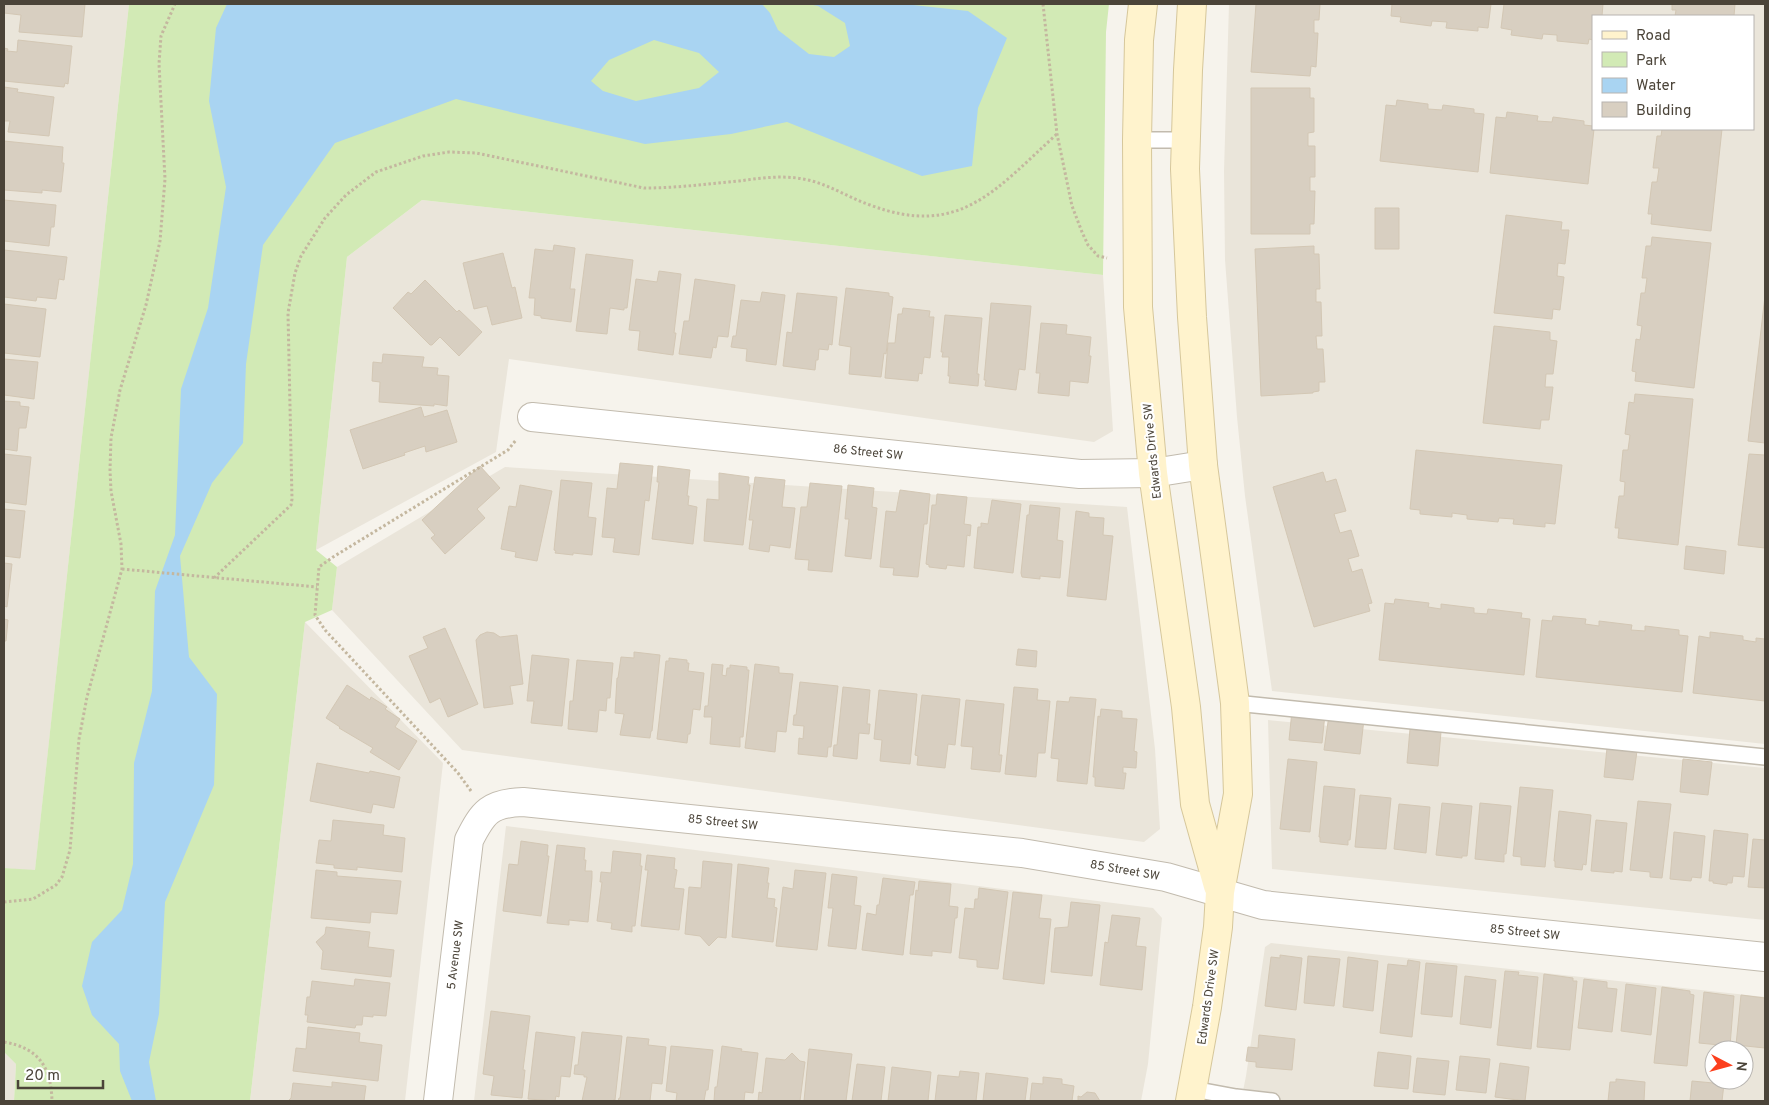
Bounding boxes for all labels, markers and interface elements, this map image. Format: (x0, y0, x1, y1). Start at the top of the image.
legend (1592, 15, 1754, 130)
text: Road (1636, 27, 1671, 46)
text: Park (1636, 52, 1667, 71)
text: Water (1636, 77, 1676, 96)
text: Building (1636, 102, 1691, 121)
street label: Edwards Drive SW (1140, 402, 1166, 500)
street label: 86 Street SW (832, 441, 904, 465)
street label: 85 Street SW (687, 811, 759, 835)
street label: 85 Street SW (1089, 857, 1161, 885)
street label: 5 Avenue SW (444, 920, 468, 991)
street label: 85 Street SW (1489, 921, 1561, 945)
street label: Edwards Drive SW (1194, 948, 1224, 1046)
north arrow (1704, 1040, 1754, 1090)
scale bar (18, 1058, 102, 1090)
text: N (1731, 1060, 1749, 1072)
text: 20 m (25, 1067, 60, 1086)

